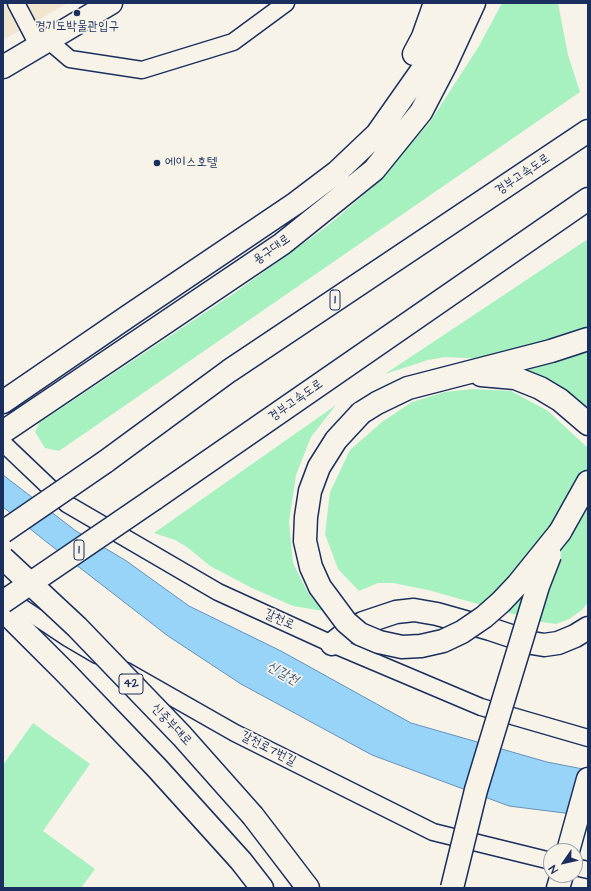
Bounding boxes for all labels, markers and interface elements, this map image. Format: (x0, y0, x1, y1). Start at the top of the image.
marker: 경기도박물관입구 (72, 8, 82, 18)
place label: 경기도박물관입구 (35, 19, 119, 35)
street label: 경부고속도로 (493, 151, 553, 199)
place label: 에이스호텔 (165, 155, 217, 171)
marker: 에이스호텔 (152, 158, 162, 168)
street label: 용구대로 (250, 232, 294, 268)
road number: 1 (330, 290, 340, 310)
street label: 경부고속도로 (266, 377, 326, 425)
road number: 1 (74, 540, 84, 560)
street label: 갈천로 (261, 606, 297, 634)
water label: 신갈천 (263, 658, 301, 690)
road number: 42 (119, 674, 143, 694)
street label: 신중부대로 (147, 701, 195, 749)
street label: 갈천로7번길 (238, 728, 298, 770)
north arrow (543, 843, 583, 883)
text: N (545, 862, 562, 876)

